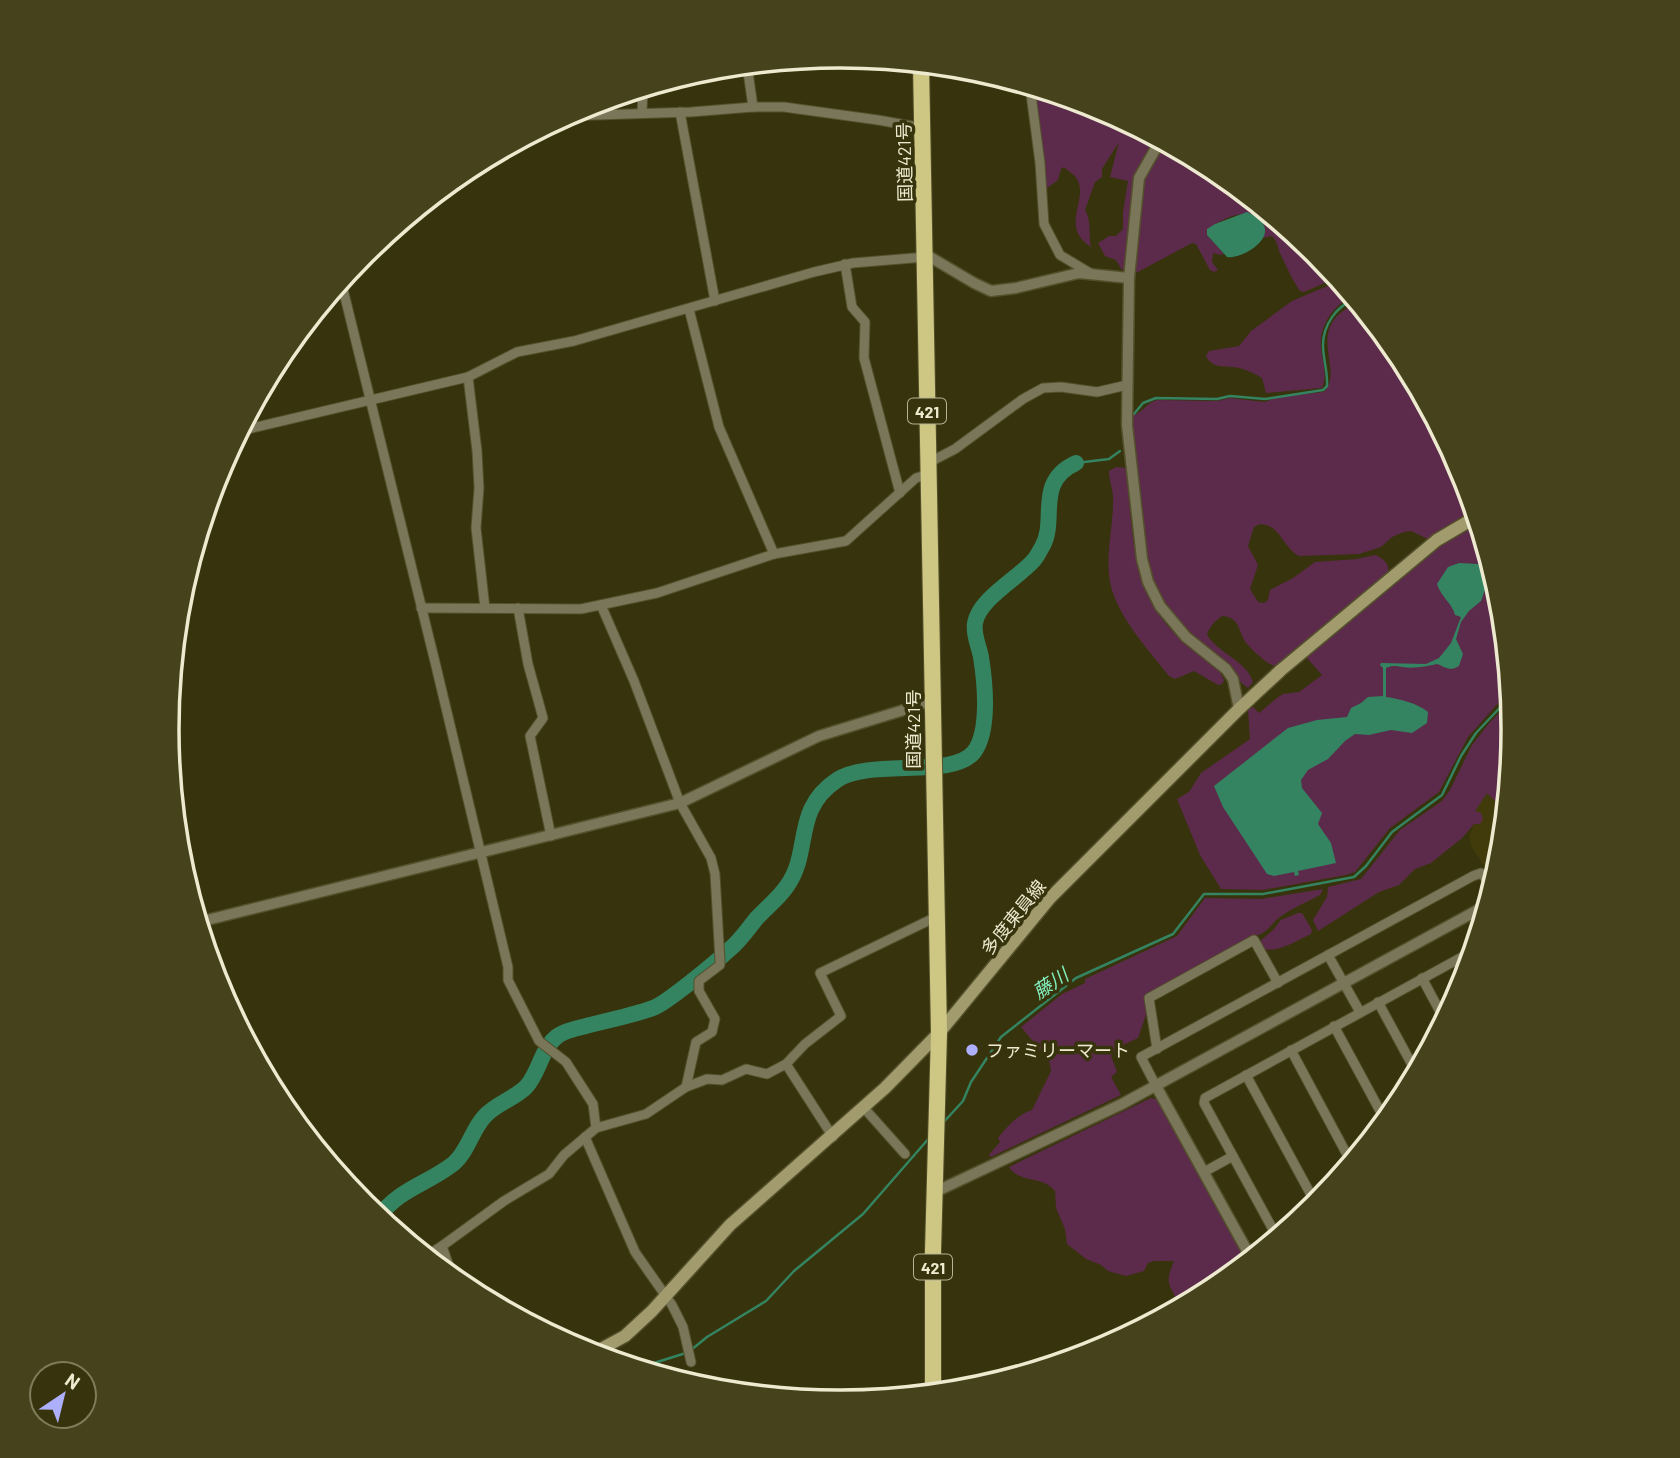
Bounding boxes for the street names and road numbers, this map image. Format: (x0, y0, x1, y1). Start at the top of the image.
street label: 国道421号 (892, 122, 916, 202)
road number: 421 (908, 398, 946, 424)
street label: 国道421号 (902, 689, 924, 769)
street label: 多度東員線 (976, 875, 1050, 959)
road number: 421 (914, 1254, 952, 1280)

